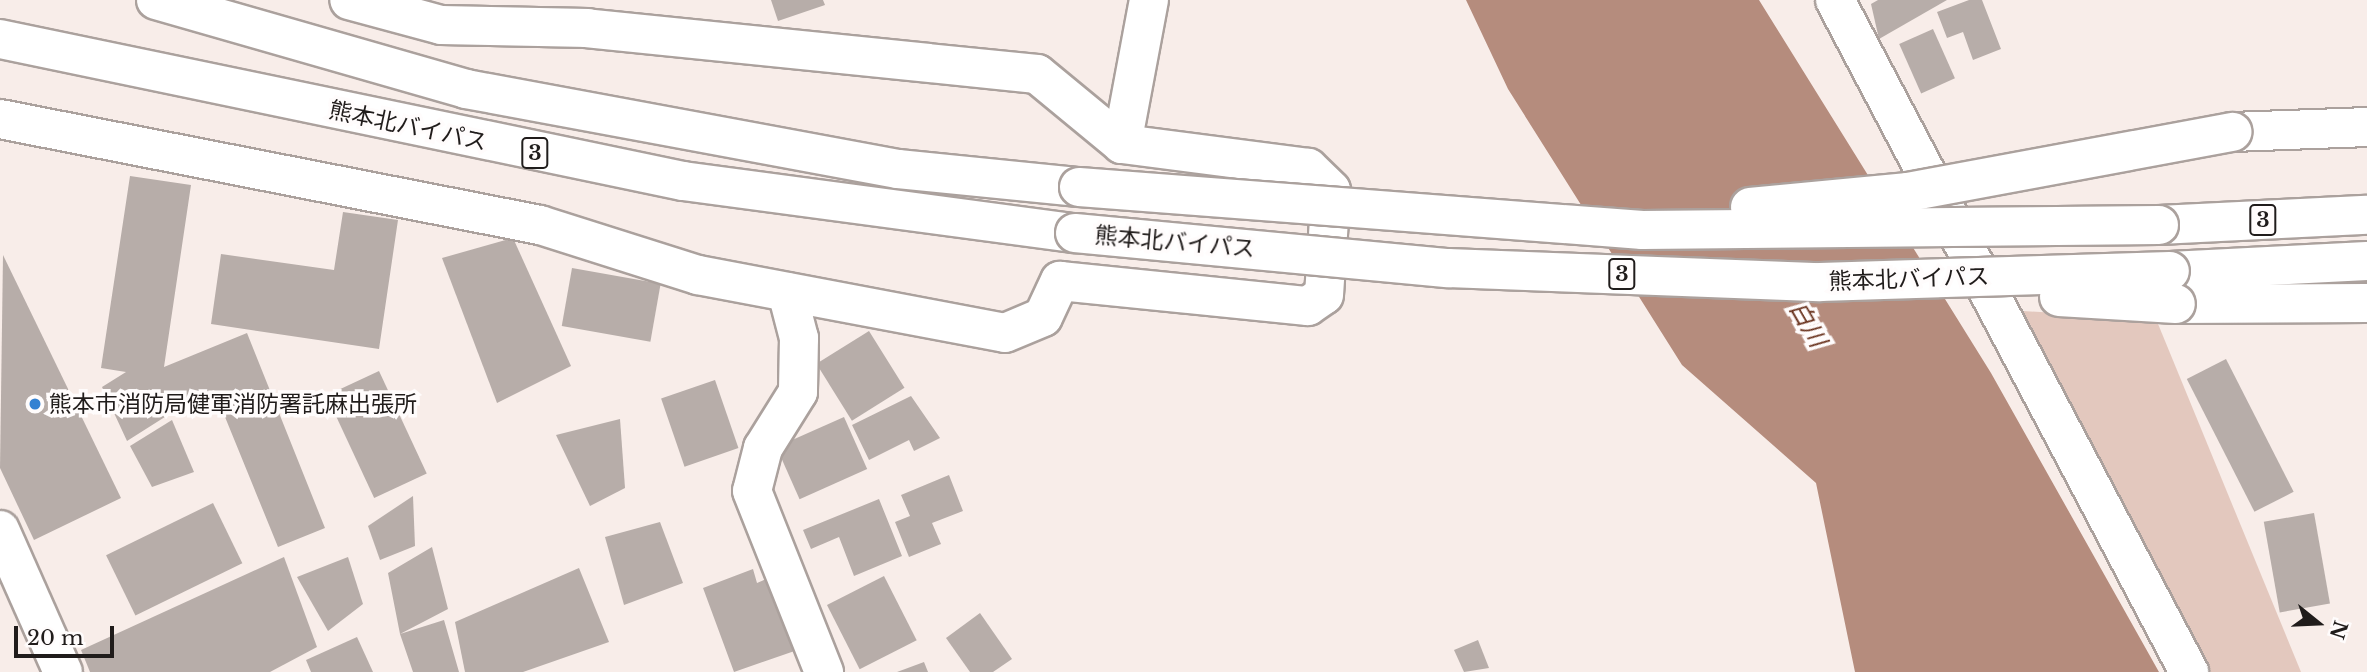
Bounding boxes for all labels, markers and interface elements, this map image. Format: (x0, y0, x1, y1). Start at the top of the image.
street label: 熊本北バイパス (326, 96, 490, 156)
road number: 3 (521, 136, 549, 170)
road number: 3 (2249, 202, 2277, 238)
street label: 熊本北バイパス (1094, 221, 1256, 263)
road number: 3 (1608, 256, 1636, 292)
street label: 熊本北バイパス (1828, 262, 1990, 296)
water label: 白川 (1784, 296, 1832, 352)
place label: 熊本市消防局健軍消防署託麻出張所 (49, 390, 417, 418)
marker: 熊本市消防局健軍消防署託麻出張所 (27, 396, 43, 412)
north arrow (2283, 588, 2353, 658)
scale bar (18, 612, 117, 656)
text: N (2325, 618, 2352, 642)
text: 20 m (27, 625, 84, 651)

